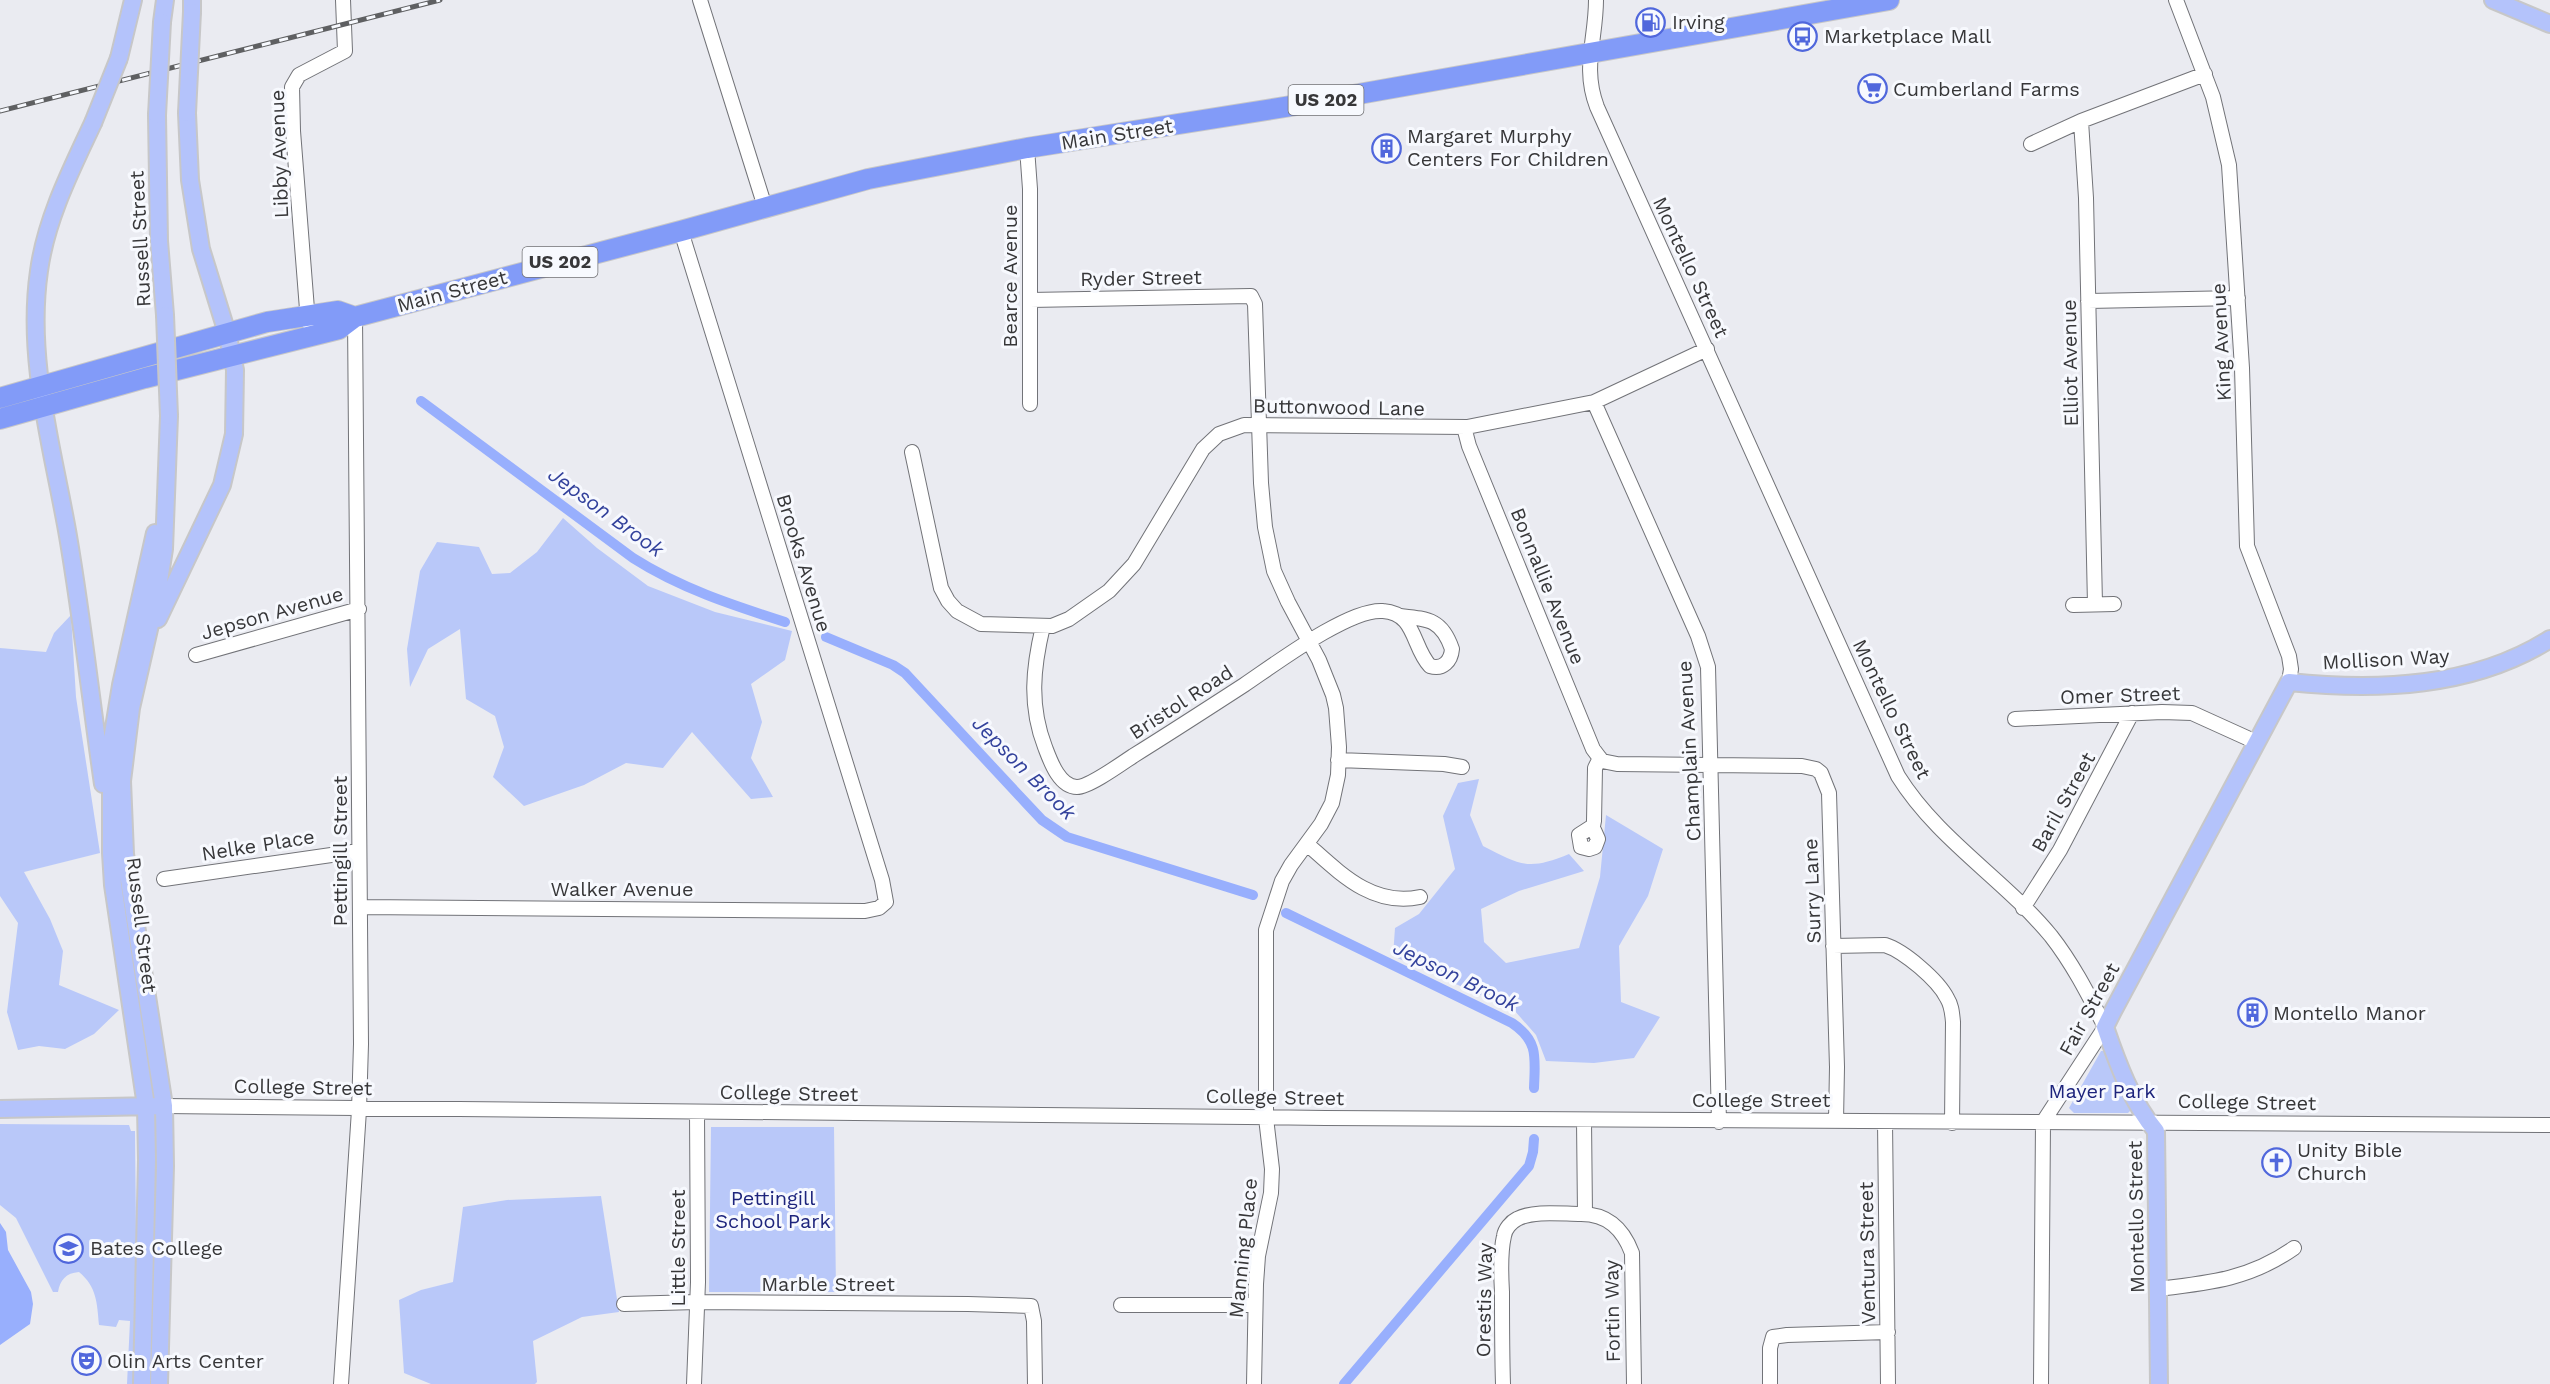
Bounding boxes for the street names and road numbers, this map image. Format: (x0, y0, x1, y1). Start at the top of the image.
road number: US 202 (1288, 85, 1364, 115)
street label: Libby Avenue (265, 89, 293, 219)
street label: Main Street (1059, 113, 1175, 155)
street label: Russell Street (124, 170, 156, 308)
street label: Montello Street (1648, 193, 1734, 342)
street label: Bearce Avenue (998, 204, 1022, 348)
road number: US 202 (522, 247, 598, 277)
street label: Main Street (394, 265, 510, 317)
street label: Ryder Street (1080, 265, 1203, 291)
street label: King Avenue (2206, 282, 2236, 402)
street label: Elliot Avenue (2057, 299, 2083, 427)
street label: Buttonwood Lane (1253, 394, 1425, 420)
street label: Brooks Avenue (772, 491, 836, 635)
street label: Bonnallie Avenue (1506, 504, 1590, 668)
street label: Jepson Avenue (198, 581, 346, 645)
street label: Montello Street (1848, 635, 1936, 783)
street label: Mollison Way (2322, 644, 2451, 674)
street label: Bristol Road (1125, 660, 1237, 744)
street label: Champlain Avenue (1672, 660, 1706, 842)
street label: Omer Street (2060, 681, 2181, 709)
street label: Baril Street (2026, 747, 2101, 856)
street label: Pettingill Street (328, 775, 352, 926)
street label: Nelke Place (200, 824, 316, 866)
street label: Surry Lane (1798, 838, 1826, 944)
street label: Russell Street (122, 856, 162, 995)
street label: Walker Avenue (551, 877, 693, 901)
street label: Fair Street (2054, 958, 2125, 1060)
street label: College Street (233, 1074, 373, 1100)
street label: College Street (719, 1080, 859, 1106)
street label: College Street (1205, 1084, 1345, 1110)
street label: College Street (1692, 1088, 1831, 1112)
street label: College Street (2177, 1089, 2317, 1115)
street label: Montello Street (2123, 1140, 2149, 1293)
street label: Manning Place (1224, 1177, 1262, 1319)
street label: Ventura Street (1854, 1181, 1880, 1324)
street label: Little Street (666, 1189, 690, 1307)
street label: Orestis Way (1471, 1242, 1497, 1358)
street label: Fortin Way (1599, 1259, 1625, 1362)
street label: Marble Street (761, 1272, 895, 1296)

